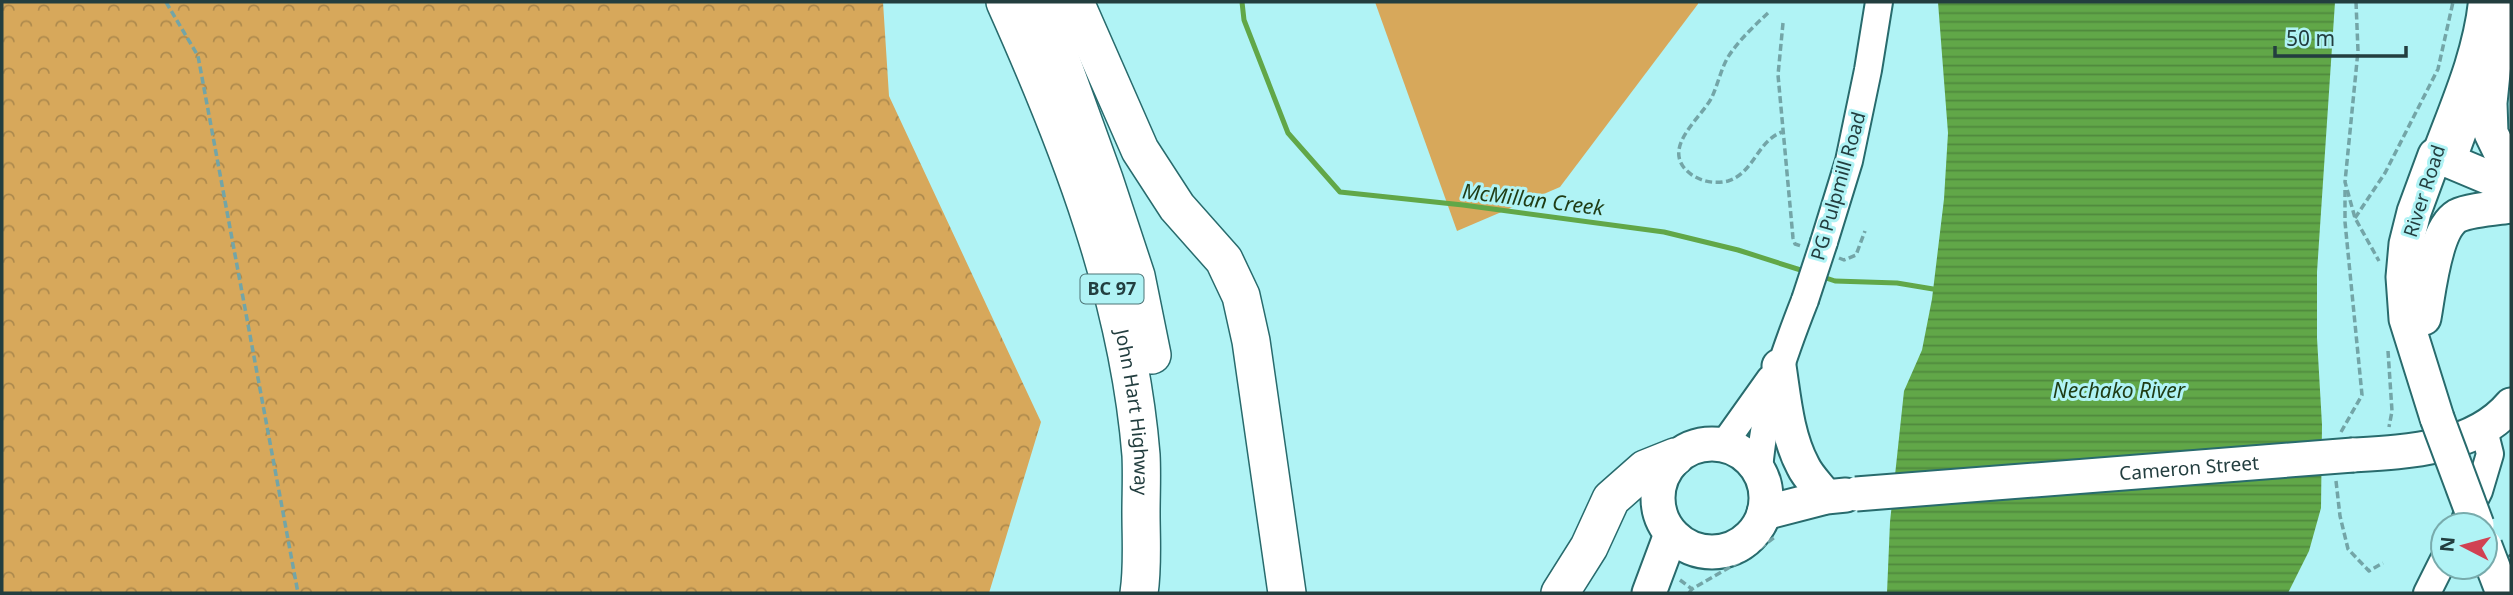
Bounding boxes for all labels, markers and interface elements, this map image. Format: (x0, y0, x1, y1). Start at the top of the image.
scale bar (2275, 14, 2406, 58)
text: 50 m (2286, 24, 2335, 52)
street label: PG Pulpmill Road (1804, 109, 1872, 263)
street label: River Road (2397, 142, 2451, 240)
water label: McMillan Creek (1461, 176, 1607, 222)
road number: BC 97 (1080, 274, 1144, 304)
street label: John Hart Highway (1108, 325, 1155, 496)
water label: Nechako River (2053, 376, 2187, 404)
street label: Cameron Street (2118, 449, 2260, 486)
north arrow (2429, 511, 2499, 581)
text: N (2433, 535, 2461, 553)

